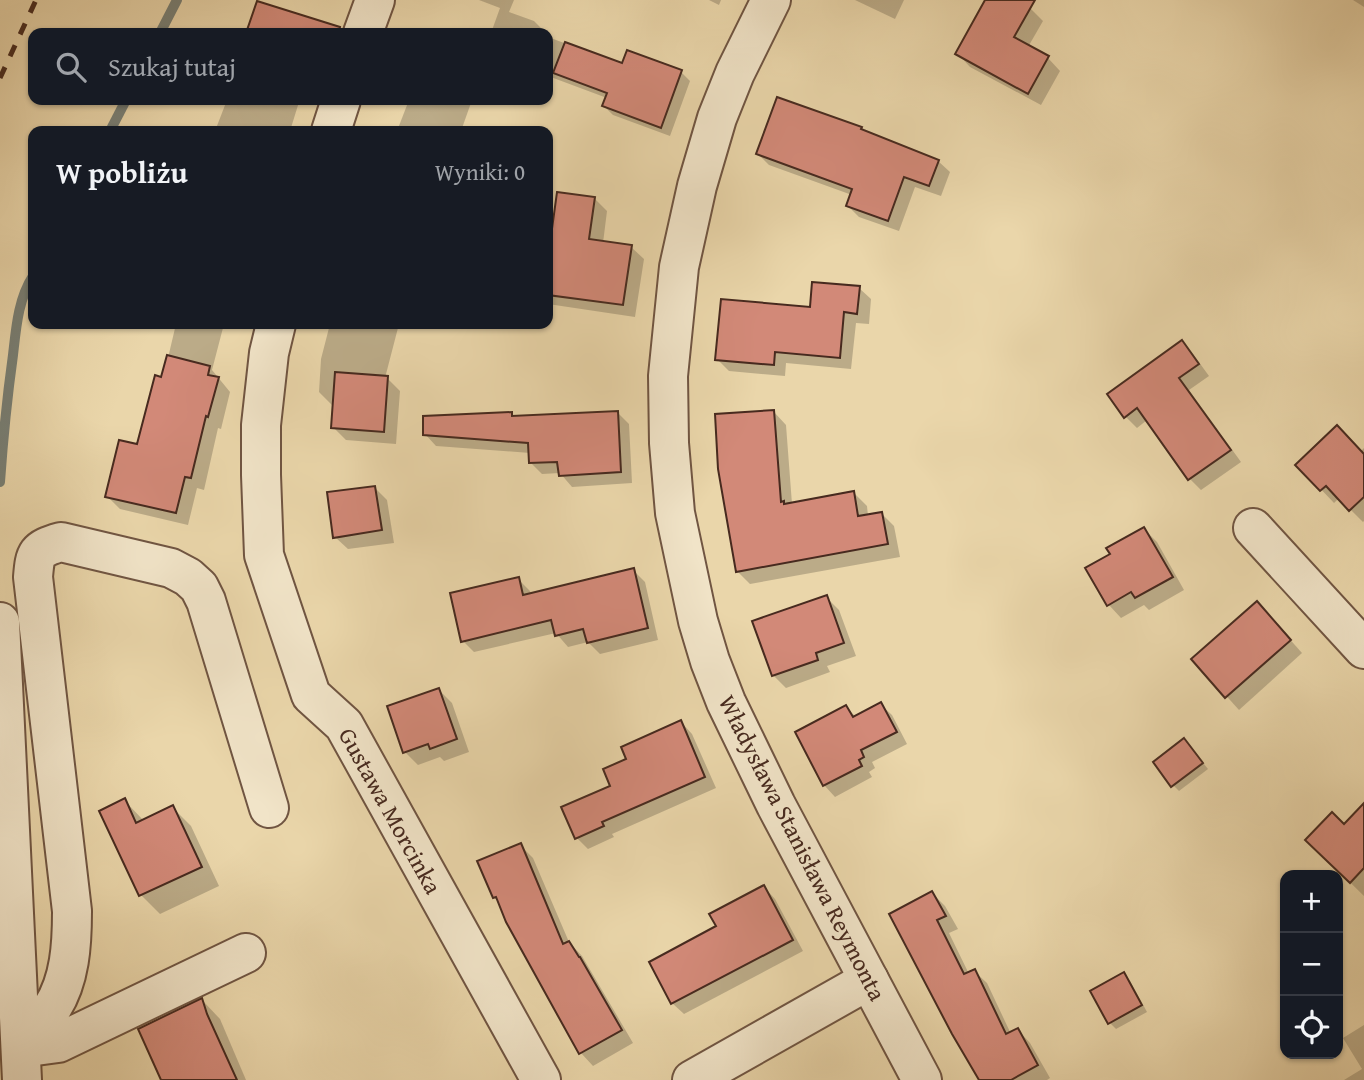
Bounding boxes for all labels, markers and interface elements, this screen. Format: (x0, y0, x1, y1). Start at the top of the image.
search box (28, 28, 553, 105)
text: Szukaj tutaj (108, 47, 236, 86)
icon: search (52, 48, 90, 86)
text: W pobliżu (56, 150, 188, 194)
text: Wyniki: 0 (435, 155, 525, 188)
street label: Władysława Stanisława Reymonta (710, 689, 895, 1007)
street label: Gustawa Morcinka (330, 721, 451, 901)
map controls (1280, 870, 1343, 1059)
button: + (1280, 870, 1343, 933)
button: − (1280, 933, 1343, 996)
button: locate (1280, 996, 1343, 1059)

